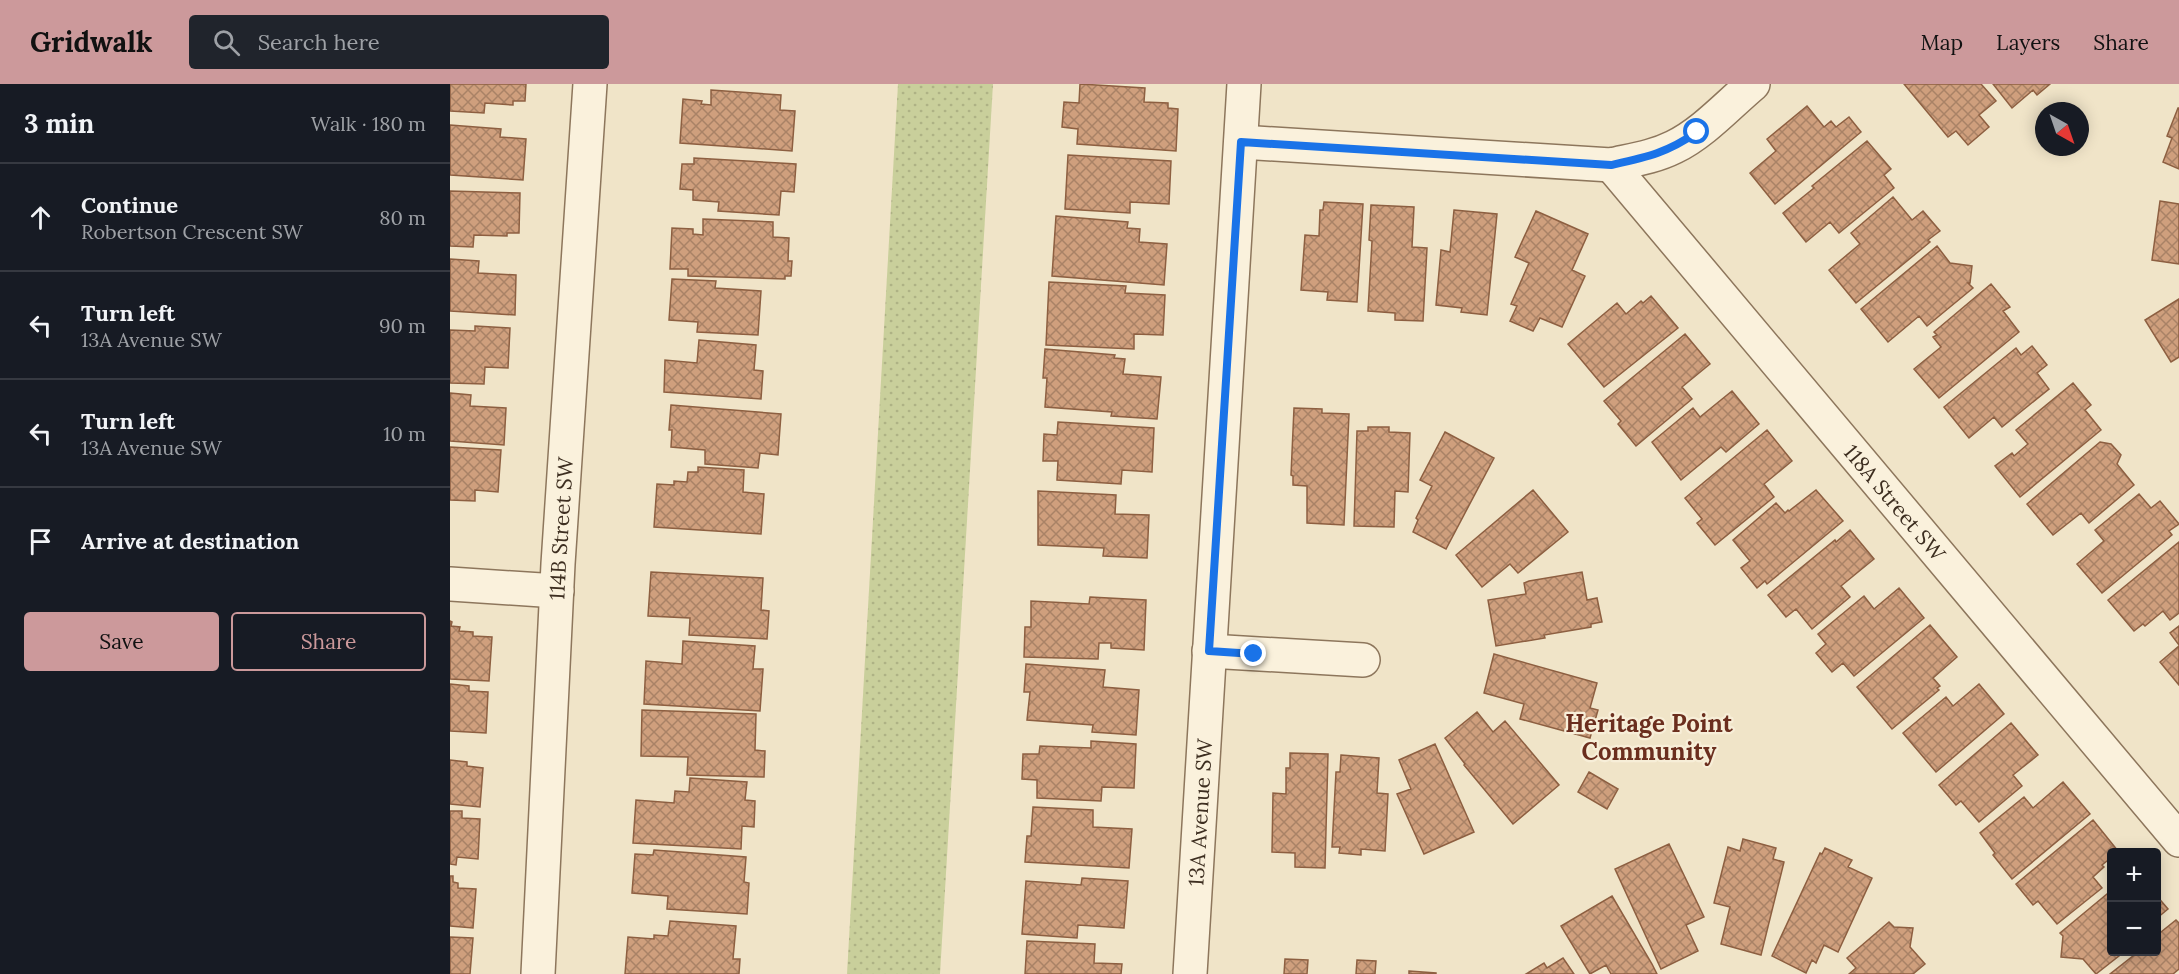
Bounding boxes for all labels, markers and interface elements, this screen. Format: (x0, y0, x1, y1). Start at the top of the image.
search box (189, 15, 609, 69)
text: Gridwalk (30, 24, 153, 60)
icon: search (210, 26, 243, 59)
text: Search here (258, 28, 380, 56)
text: Map (1920, 29, 1963, 56)
text: Layers (1996, 29, 2060, 56)
text: Share (2093, 29, 2149, 56)
north arrow (2035, 102, 2089, 156)
text: 3 min (24, 107, 94, 140)
text: Walk · 180 m (311, 111, 426, 136)
route start (1683, 118, 1709, 144)
text: Continue (81, 191, 178, 219)
icon: ahead (24, 201, 57, 234)
text: 80 m (379, 205, 426, 230)
text: Robertson Crescent SW (81, 219, 303, 244)
text: Turn left (81, 299, 175, 327)
icon: left (24, 309, 57, 342)
text: 90 m (379, 313, 426, 338)
text: 13A Avenue SW (81, 327, 222, 352)
text: Turn left (81, 407, 175, 435)
icon: left (24, 417, 57, 450)
text: 10 m (383, 421, 426, 446)
text: 13A Avenue SW (81, 435, 222, 460)
street label: 118A Street SW (1838, 439, 1952, 567)
street label: 114B Street SW (543, 455, 579, 601)
icon: arrive (24, 525, 57, 558)
text: Arrive at destination (81, 527, 299, 555)
button: Save (24, 612, 219, 671)
button: Share (231, 612, 426, 671)
route end (1240, 640, 1266, 666)
district label: Heritage Point Community (1565, 708, 1734, 767)
street label: 13A Avenue SW (1182, 737, 1218, 887)
map controls (2107, 848, 2161, 956)
button: + (2107, 848, 2161, 902)
button: − (2107, 902, 2161, 956)

